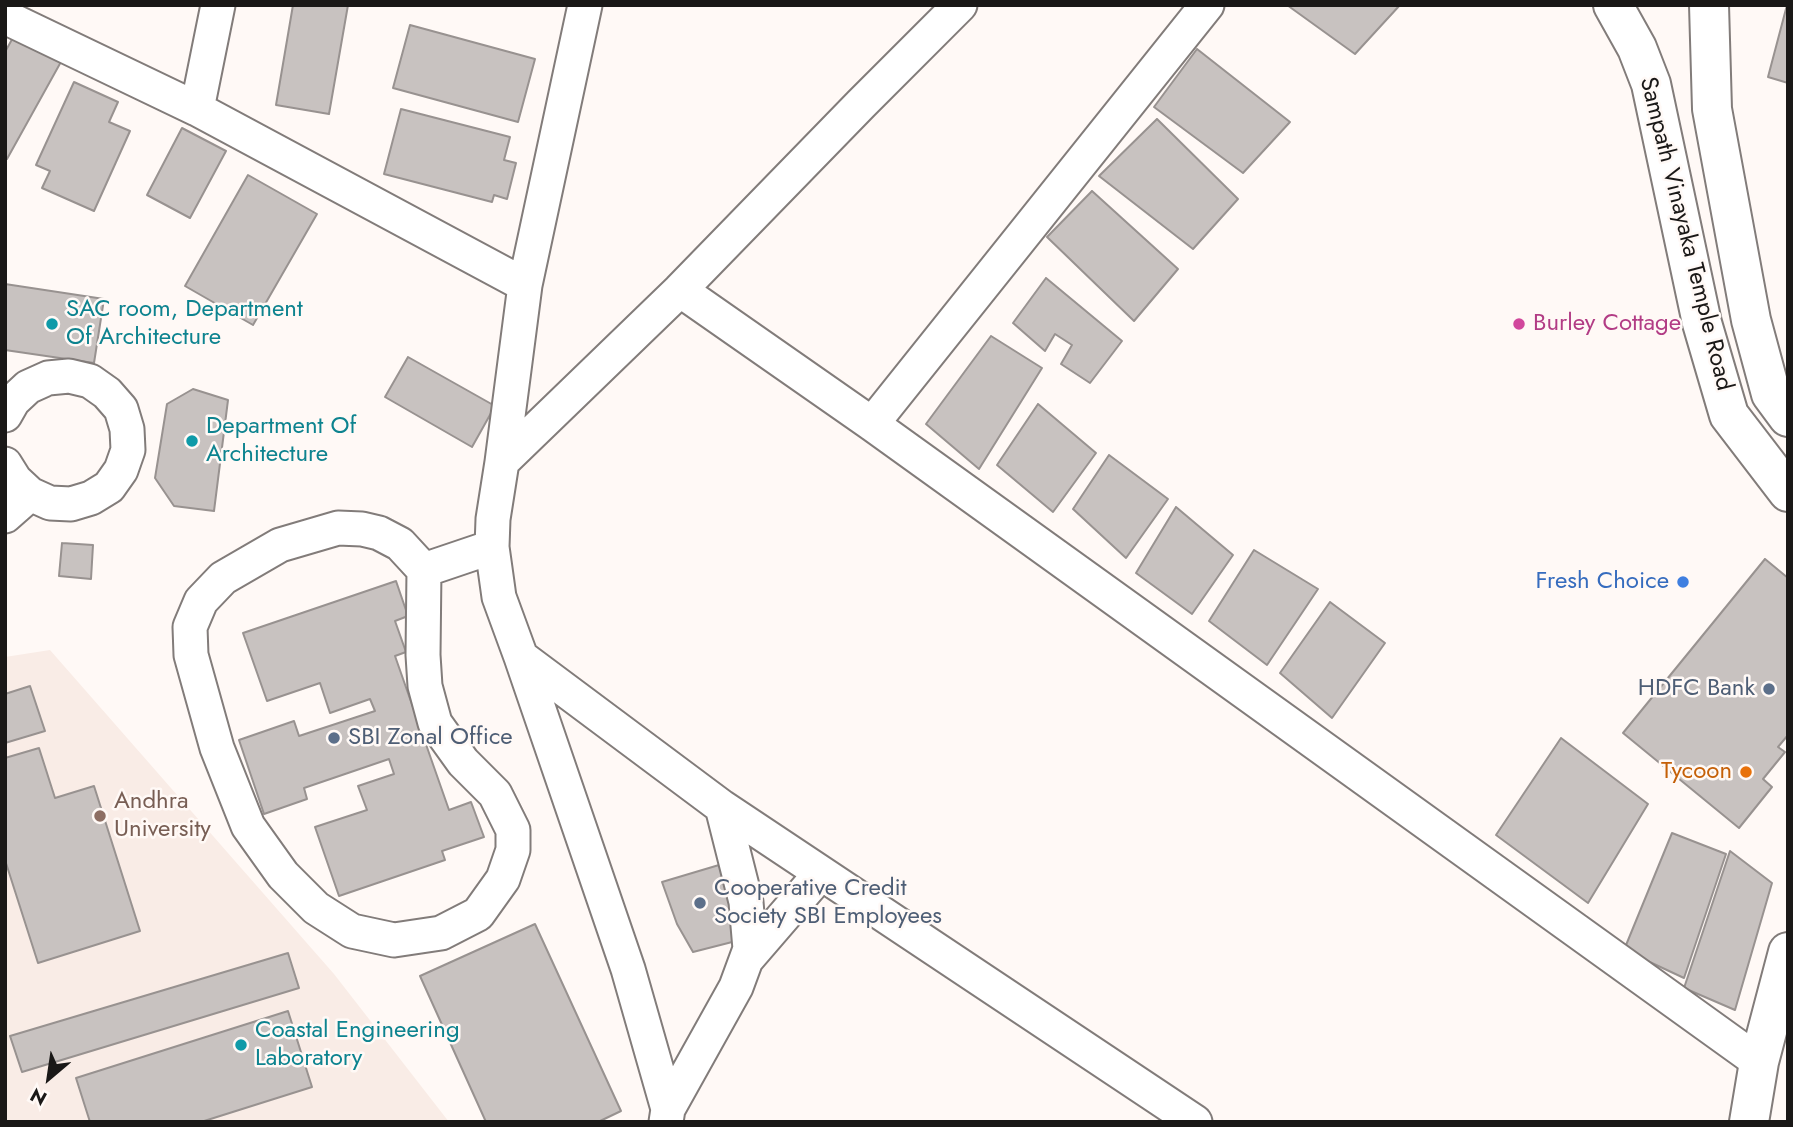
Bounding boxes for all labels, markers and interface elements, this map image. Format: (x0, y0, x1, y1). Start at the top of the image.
street label: Sampath Vinayaka Temple Road (1632, 74, 1738, 394)
place label: SAC room, Department Of Architecture (66, 296, 303, 352)
place label: Burley Cottage (1533, 310, 1681, 338)
marker: SAC room, Department Of Architecture (44, 316, 60, 332)
marker: Burley Cottage (1511, 316, 1527, 332)
place label: Department Of Architecture (206, 413, 356, 469)
marker: Department Of Architecture (184, 433, 200, 449)
place label: Fresh Choice (1536, 568, 1669, 596)
marker: Fresh Choice (1675, 574, 1691, 590)
place label: HDFC Bank (1638, 675, 1755, 703)
marker: HDFC Bank (1761, 681, 1777, 697)
place label: SBI Zonal Office (348, 724, 513, 752)
marker: SBI Zonal Office (326, 730, 342, 746)
place label: Tycoon (1661, 758, 1732, 786)
marker: Tycoon (1738, 764, 1754, 780)
place label: Andhra University (114, 788, 211, 844)
marker: Andhra University (92, 808, 108, 824)
place label: Cooperative Credit Society SBI Employees (714, 875, 942, 931)
marker: Cooperative Credit Society SBI Employees (692, 895, 708, 911)
place label: Coastal Engineering Laboratory (255, 1017, 460, 1073)
marker: Coastal Engineering Laboratory (233, 1037, 249, 1053)
north arrow (14, 1043, 84, 1113)
text: N (25, 1081, 52, 1112)

